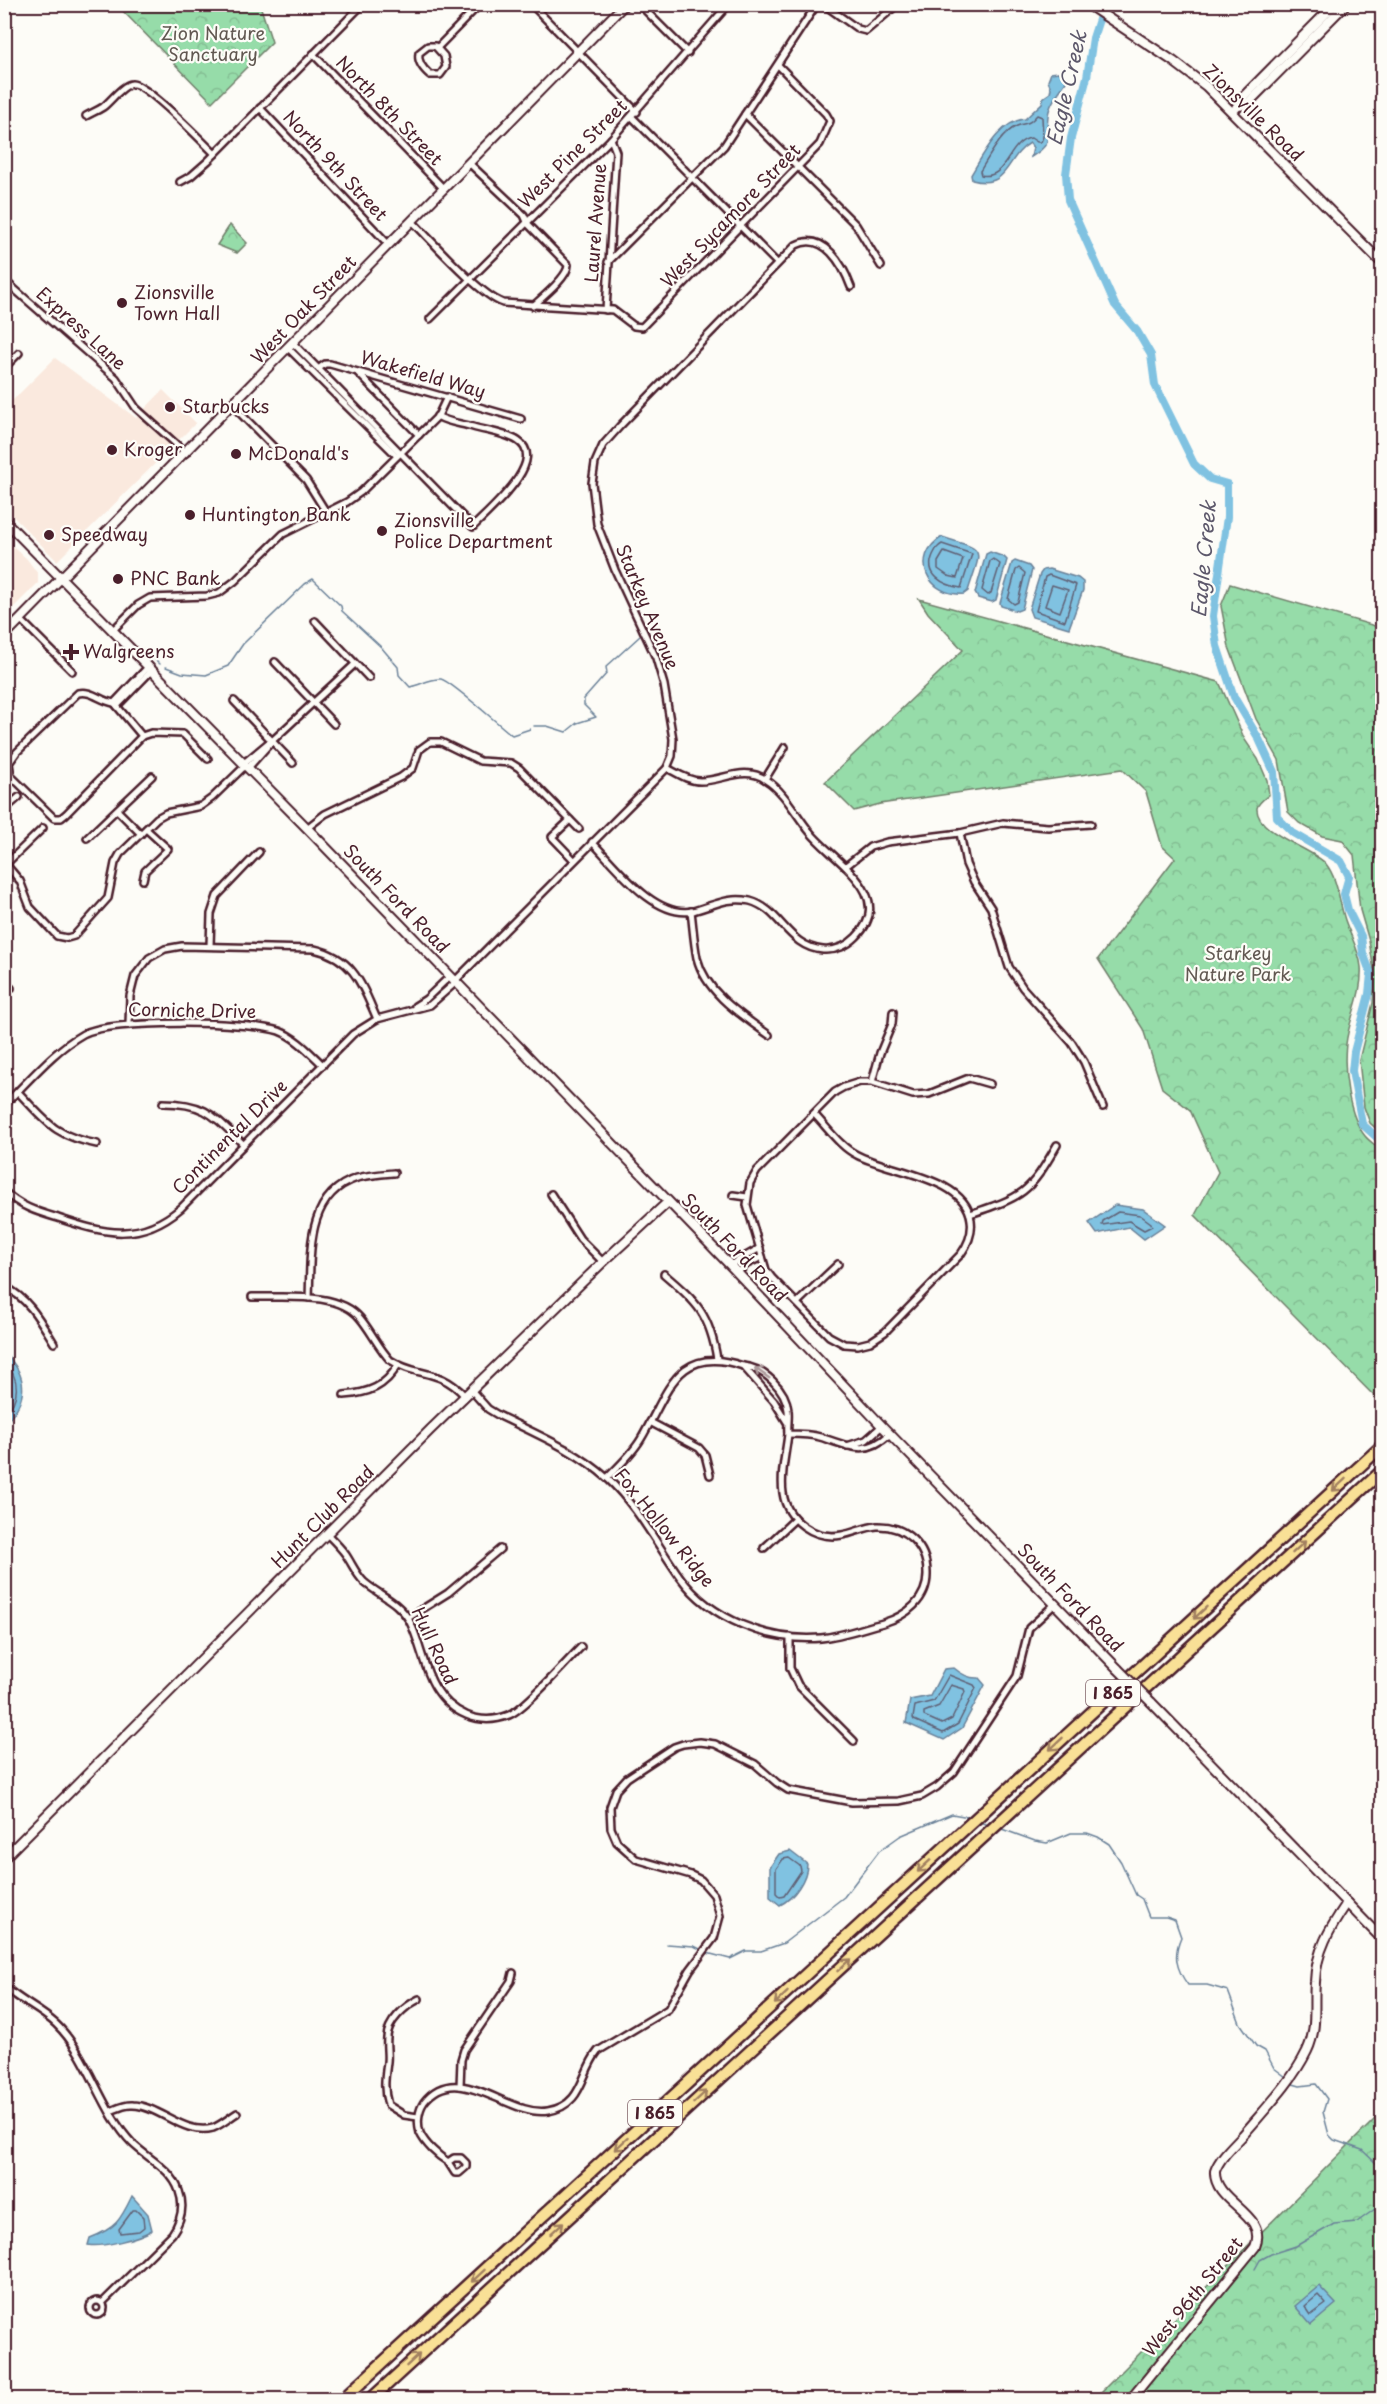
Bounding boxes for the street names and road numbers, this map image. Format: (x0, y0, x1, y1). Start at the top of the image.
street label: North 8th Street (330, 49, 450, 171)
street label: Zionsville Road (1198, 57, 1310, 167)
street label: West Pine Street (511, 92, 633, 214)
street label: North 9th Street (278, 104, 395, 226)
street label: West Sycamore Street (654, 137, 806, 293)
street label: Laurel Avenue (577, 162, 612, 283)
street label: West Oak Street (244, 248, 362, 370)
street label: Express Lane (31, 280, 133, 376)
street label: Wakefield Way (357, 343, 489, 404)
street label: Starkey Avenue (610, 539, 687, 674)
street label: South Ford Road (338, 837, 456, 959)
street label: Corniche Drive (128, 995, 257, 1024)
street label: Continental Drive (165, 1072, 293, 1200)
street label: South Ford Road (676, 1186, 794, 1308)
street label: Hunt Club Road (264, 1458, 380, 1574)
street label: Fox Hollow Ridge (609, 1462, 722, 1593)
street label: South Ford Road (1012, 1536, 1130, 1658)
street label: Hull Road (406, 1602, 465, 1689)
road number: I 865 (1086, 1680, 1140, 1706)
road number: I 865 (628, 2100, 682, 2126)
street label: West 96th Street (1135, 2230, 1249, 2362)

